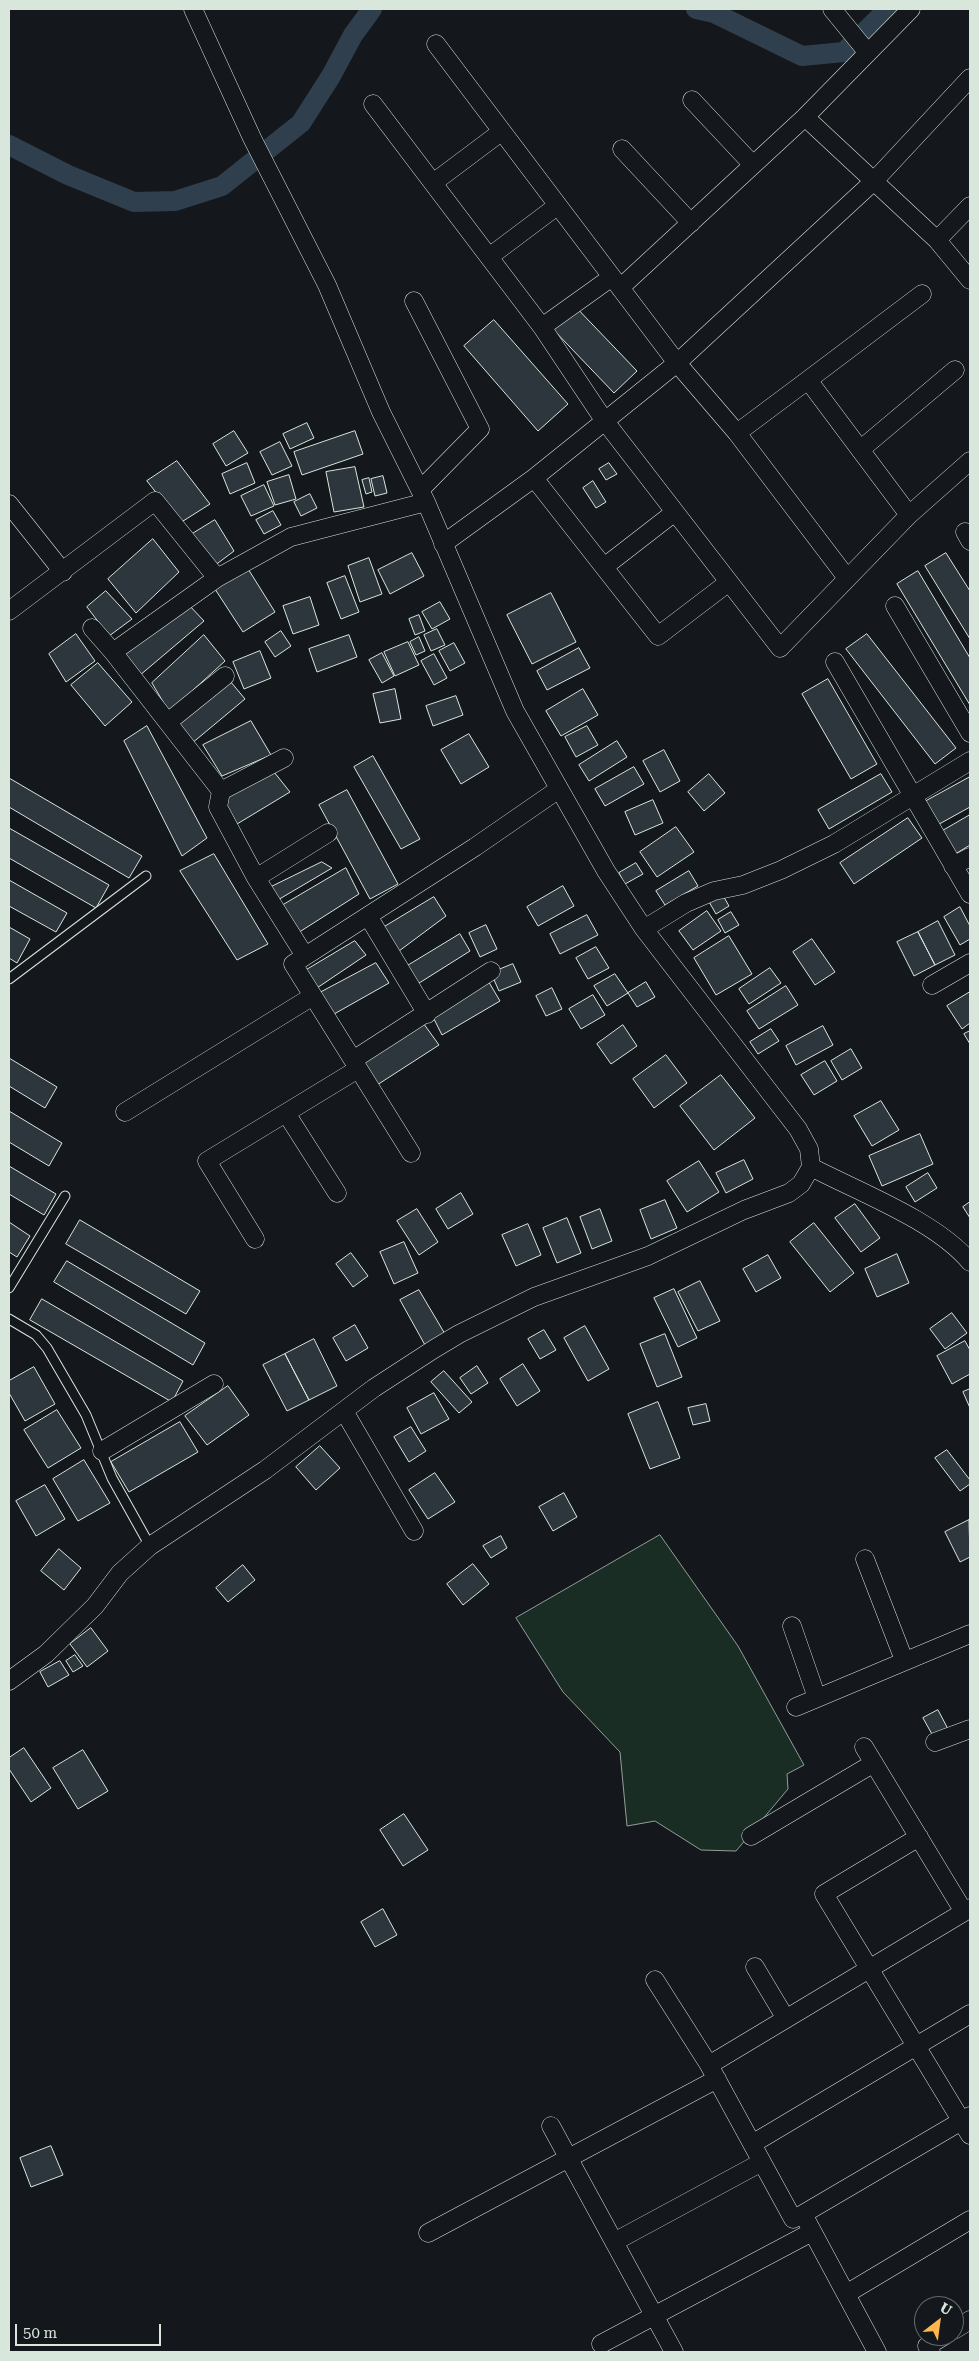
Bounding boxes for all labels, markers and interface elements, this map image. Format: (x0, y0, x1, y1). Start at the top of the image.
north arrow (914, 2296, 964, 2346)
text: U (937, 2299, 955, 2318)
scale bar (18, 2314, 164, 2346)
text: 50 m (23, 2324, 57, 2342)

